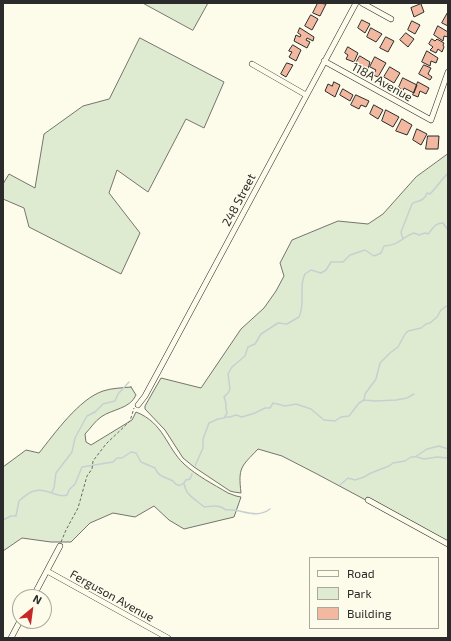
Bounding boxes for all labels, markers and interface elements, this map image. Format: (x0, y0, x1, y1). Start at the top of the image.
street label: 118A Avenue (349, 59, 415, 105)
street label: 248 Street (219, 171, 259, 229)
legend (309, 557, 439, 629)
text: Road (347, 566, 375, 580)
street label: Ferguson Avenue (67, 567, 157, 625)
text: Park (347, 586, 372, 600)
north arrow (12, 589, 52, 629)
text: N (31, 591, 44, 607)
text: Building (347, 606, 391, 620)

